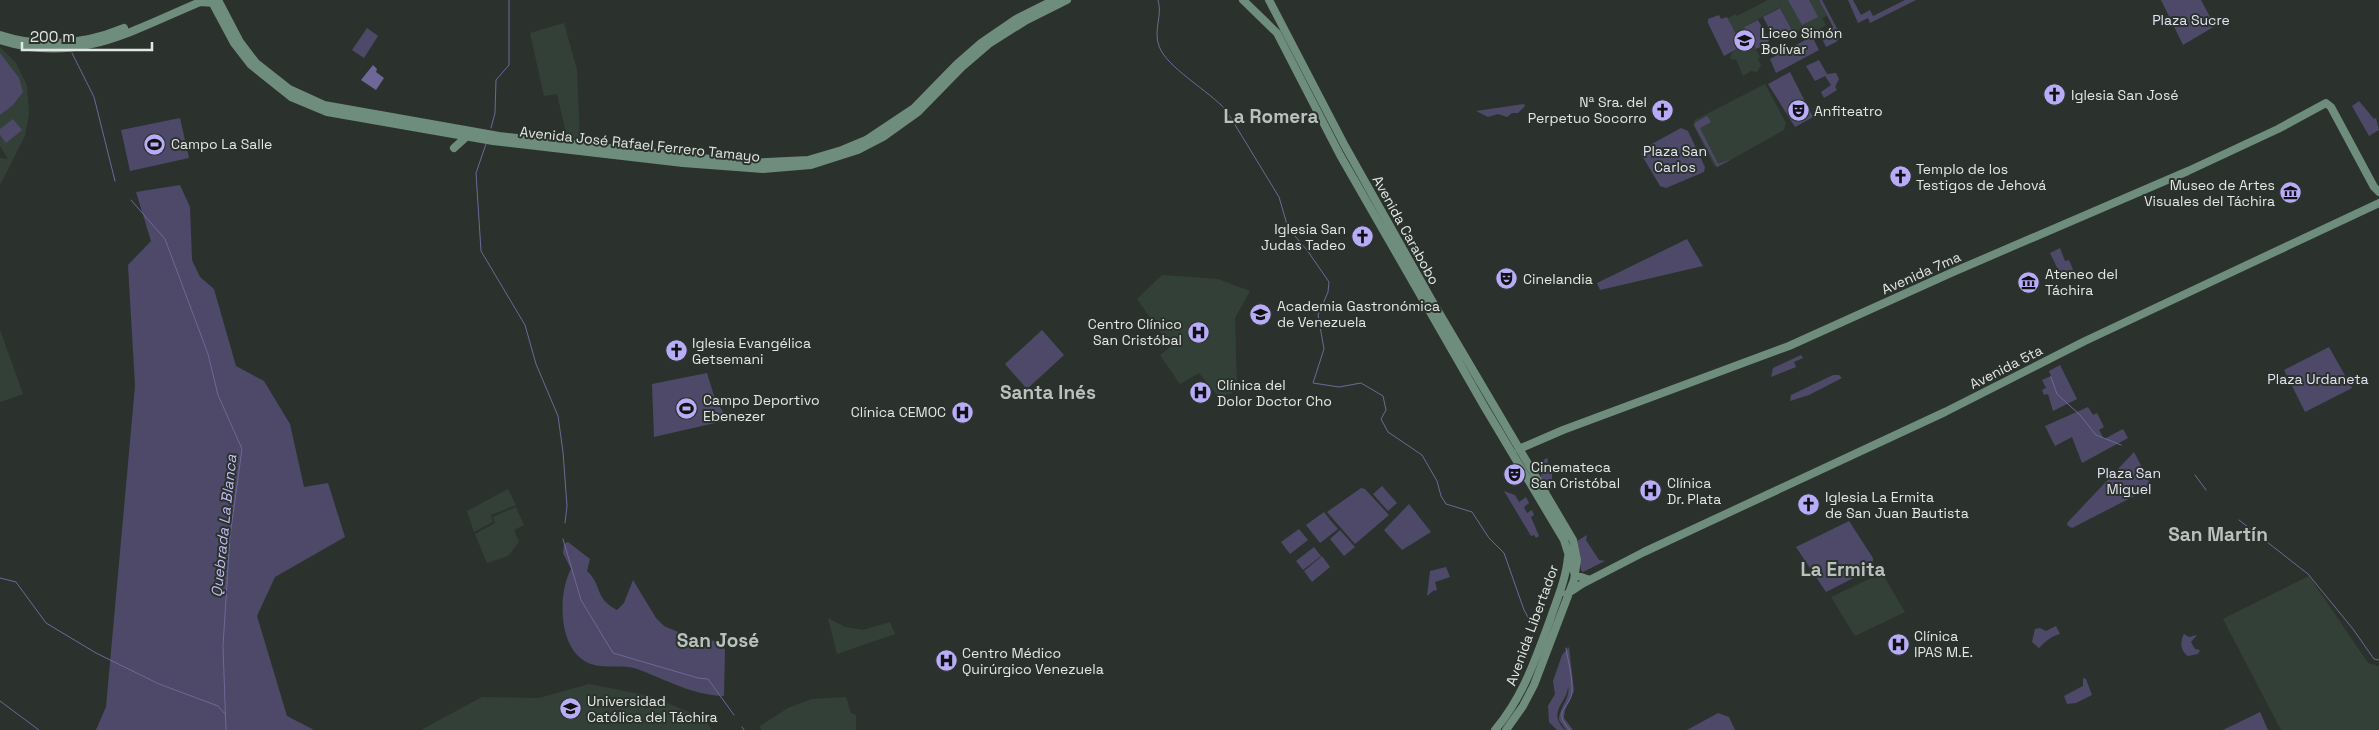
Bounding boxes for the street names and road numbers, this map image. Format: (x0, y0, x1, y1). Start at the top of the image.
street label: Avenida José Rafael Ferrero Tamayo (519, 122, 761, 166)
street label: Avenida Carabobo (1368, 172, 1444, 288)
street label: Avenida 7ma (1879, 248, 1963, 298)
street label: Avenida 5ta (1966, 341, 2046, 393)
street label: Avenida Libertador (1502, 562, 1562, 688)

